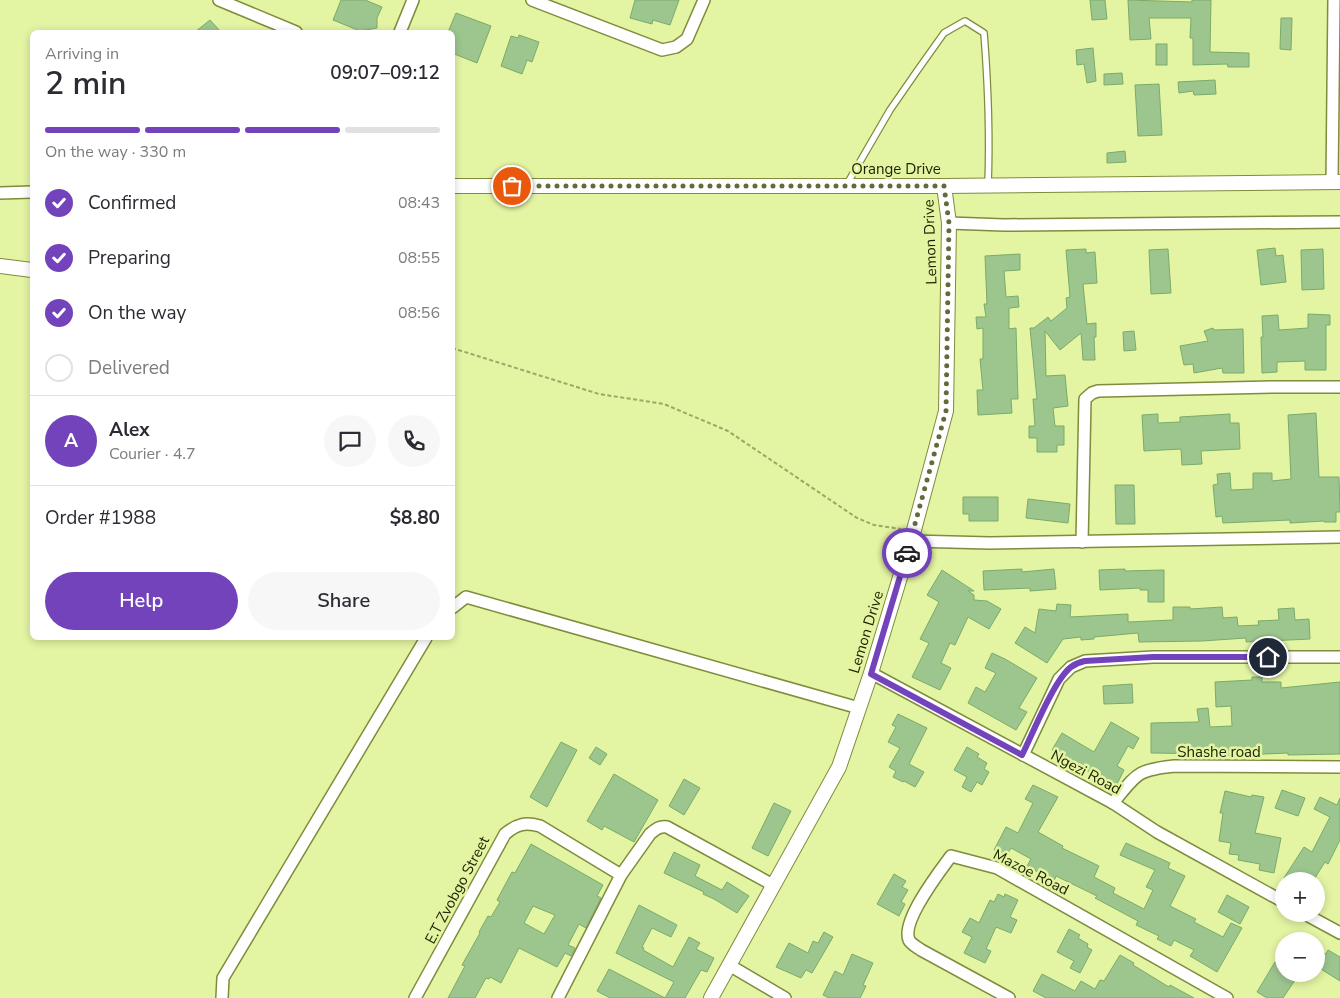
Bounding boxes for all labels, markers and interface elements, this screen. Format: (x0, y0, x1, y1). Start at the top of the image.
text: Arriving in (45, 43, 119, 65)
text: 09:07–09:12 (330, 60, 440, 86)
text: 2 min (45, 62, 127, 105)
text: On the way · 330 m (45, 141, 186, 163)
street label: Orange Drive (851, 159, 941, 179)
pin (491, 165, 533, 207)
icon: bag (498, 172, 526, 200)
icon: check (45, 189, 73, 217)
text: Confirmed (88, 190, 176, 216)
text: 08:43 (398, 192, 440, 214)
street label: Lemon Drive (919, 199, 941, 285)
icon: check (45, 244, 73, 272)
text: Preparing (88, 245, 171, 271)
text: 08:55 (398, 247, 440, 269)
icon: check (45, 299, 73, 327)
text: On the way (88, 300, 186, 326)
text: 08:56 (398, 302, 440, 324)
text: Delivered (88, 355, 170, 381)
button: chat (324, 415, 376, 467)
button: phone (388, 415, 440, 467)
text: Alex (109, 417, 150, 443)
text: A (64, 428, 78, 454)
text: Courier · 4.7 (109, 443, 195, 465)
text: Order #1988 (45, 505, 156, 531)
text: $8.80 (390, 505, 440, 531)
courier (882, 528, 932, 578)
icon: car (893, 539, 921, 567)
button: Help (45, 572, 238, 630)
button: Share (248, 572, 440, 630)
street label: Lemon Drive (844, 588, 888, 676)
pin (1247, 636, 1289, 678)
icon: home (1254, 643, 1282, 671)
street label: Shashe road (1177, 742, 1261, 762)
street label: Ngezi Road (1047, 745, 1125, 799)
street label: E.T Zvobgo Street (420, 832, 494, 947)
street label: Mazoe Road (990, 844, 1072, 900)
map controls (1275, 872, 1325, 982)
button: + (1275, 872, 1325, 922)
button: − (1275, 932, 1325, 982)

